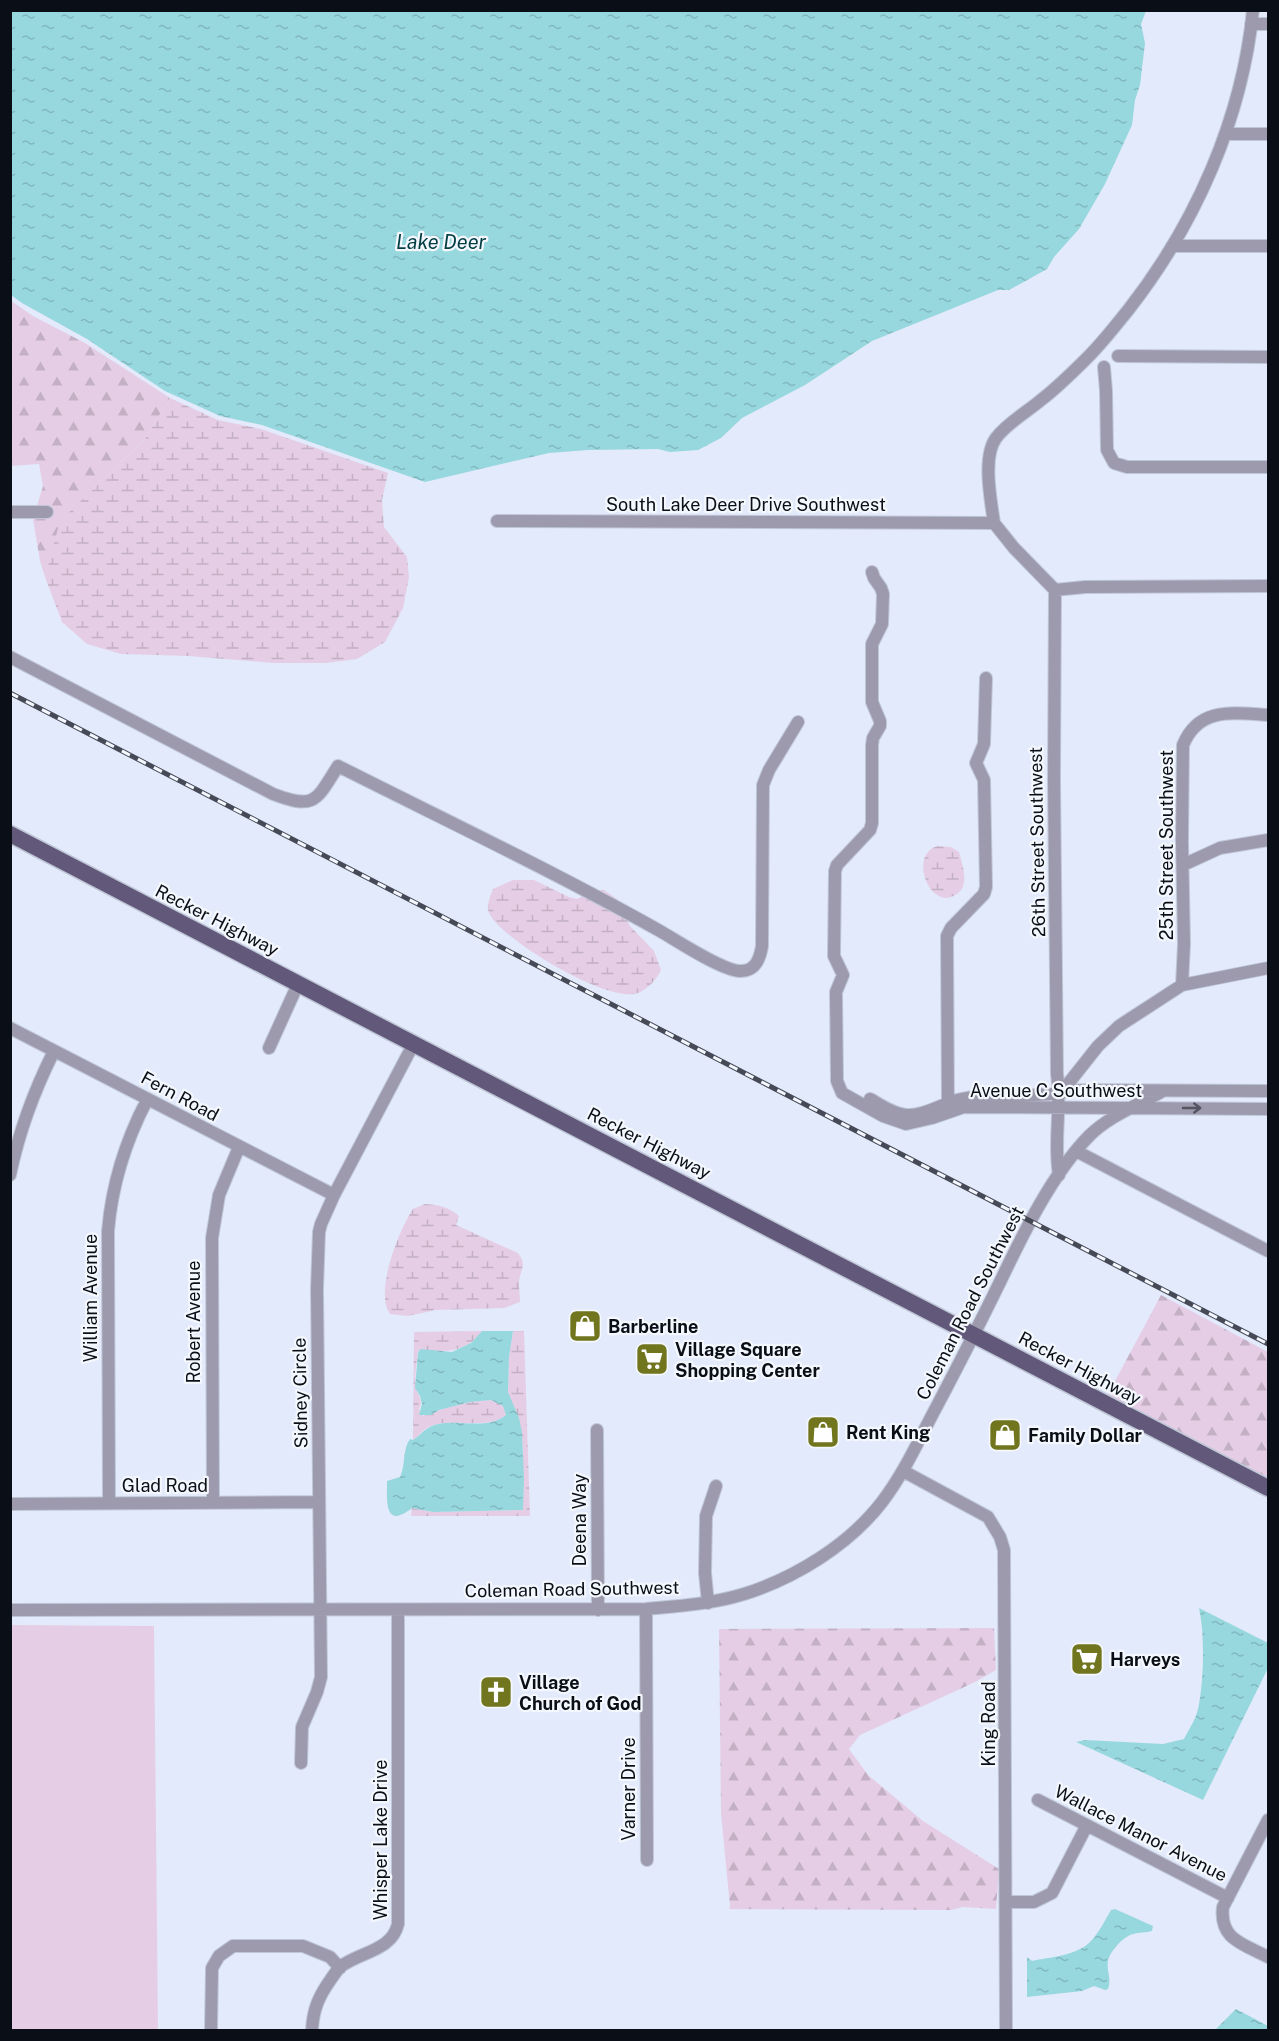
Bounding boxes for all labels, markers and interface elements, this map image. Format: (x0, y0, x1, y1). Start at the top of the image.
water label: Lake Deer (396, 230, 487, 254)
street label: South Lake Deer Drive Southwest (606, 494, 886, 515)
street label: 26th Street Southwest (1025, 747, 1049, 937)
street label: 25th Street Southwest (1156, 750, 1177, 940)
street label: Recker Highway (152, 880, 283, 960)
street label: Fern Road (138, 1067, 222, 1125)
street label: Avenue C Southwest (970, 1080, 1142, 1101)
one-way arrow (1182, 1102, 1202, 1114)
street label: Recker Highway (584, 1103, 715, 1183)
street label: Coleman Road Southwest (912, 1203, 1028, 1403)
street label: William Avenue (80, 1234, 101, 1362)
street label: Robert Avenue (183, 1261, 204, 1383)
shop icon: Barberline (567, 1308, 603, 1344)
place label: Barberline (608, 1316, 698, 1337)
street label: Recker Highway (1015, 1327, 1145, 1409)
street label: Sidney Circle (289, 1338, 311, 1448)
place label: Village Square Shopping Center (675, 1339, 820, 1381)
supermarket icon: Village Square Shopping Center (634, 1341, 670, 1377)
shop icon: Rent King (805, 1414, 841, 1450)
shop icon: Family Dollar (987, 1417, 1023, 1453)
place label: Rent King (846, 1422, 930, 1443)
place label: Family Dollar (1028, 1425, 1143, 1446)
street label: Deena Way (569, 1473, 590, 1566)
street label: Glad Road (122, 1475, 208, 1496)
street label: Coleman Road Southwest (465, 1577, 679, 1601)
supermarket icon: Harveys (1069, 1641, 1105, 1677)
place label: Harveys (1110, 1649, 1180, 1670)
place label: Village Church of God (519, 1672, 641, 1714)
church icon: Village Church of God (478, 1674, 514, 1710)
street label: King Road (978, 1681, 999, 1767)
street label: Varner Drive (618, 1737, 639, 1841)
street label: Whisper Lake Drive (370, 1760, 391, 1920)
street label: Wallace Manor Avenue (1051, 1780, 1231, 1886)

